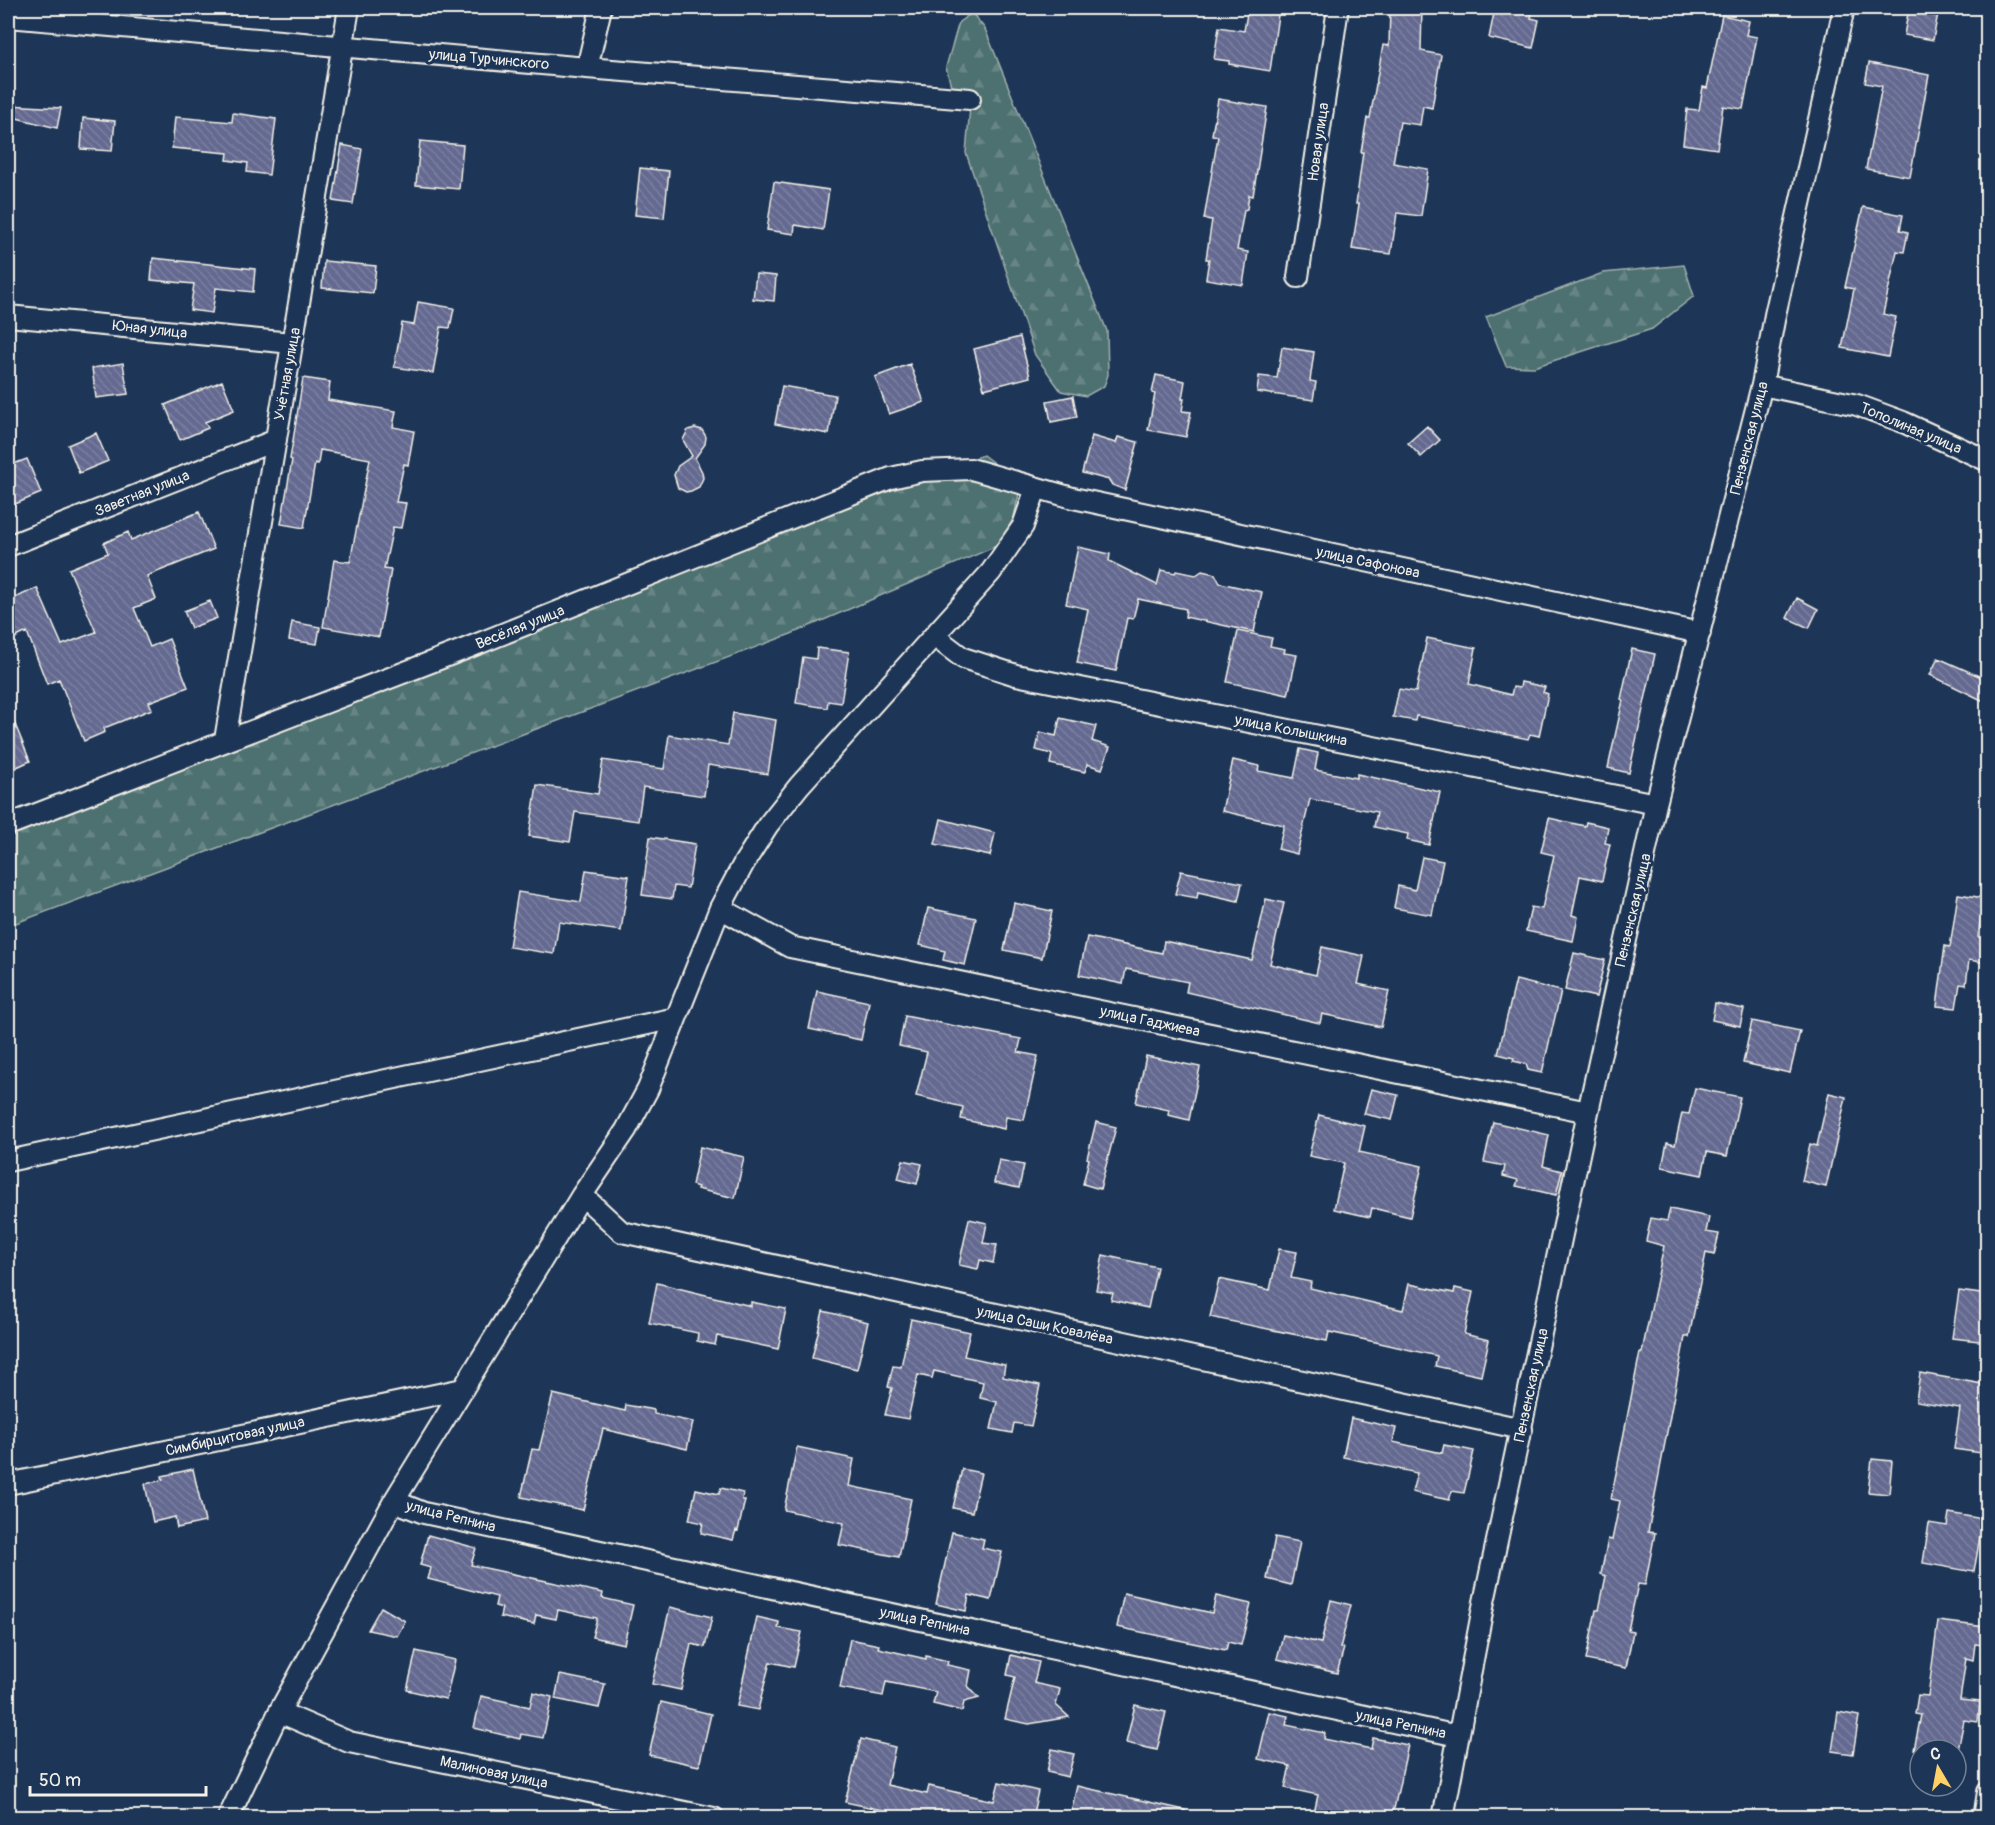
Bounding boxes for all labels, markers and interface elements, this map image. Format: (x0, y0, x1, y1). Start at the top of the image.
street label: улица Турчинского (427, 45, 550, 74)
street label: Новая улица (1304, 101, 1333, 183)
street label: Юная улица (112, 316, 188, 343)
street label: Учётная улица (270, 326, 305, 422)
street label: Пензенская улица (1726, 380, 1773, 497)
street label: Тополиная улица (1857, 398, 1965, 458)
street label: Заветная улица (92, 466, 192, 521)
street label: улица Сафонова (1313, 542, 1421, 583)
street label: Весёлая улица (473, 601, 567, 654)
street label: улица Колышкина (1232, 710, 1349, 751)
street label: Пензенская улица (1611, 851, 1656, 969)
street label: улица Гаджиева (1097, 1001, 1202, 1041)
street label: улица Саши Ковалёва (974, 1302, 1115, 1349)
street label: Пензенская улица (1510, 1326, 1553, 1444)
street label: Симбирцитовая улица (164, 1412, 306, 1461)
street label: улица Репнина (403, 1496, 498, 1537)
street label: улица Репнина (877, 1602, 972, 1640)
street label: улица Репнина (1353, 1705, 1448, 1743)
north arrow (1908, 1738, 1968, 1798)
text: С (1929, 1743, 1942, 1765)
street label: Малиновая улица (438, 1752, 550, 1793)
scale bar (30, 1759, 206, 1797)
text: 50 m (39, 1769, 81, 1792)

